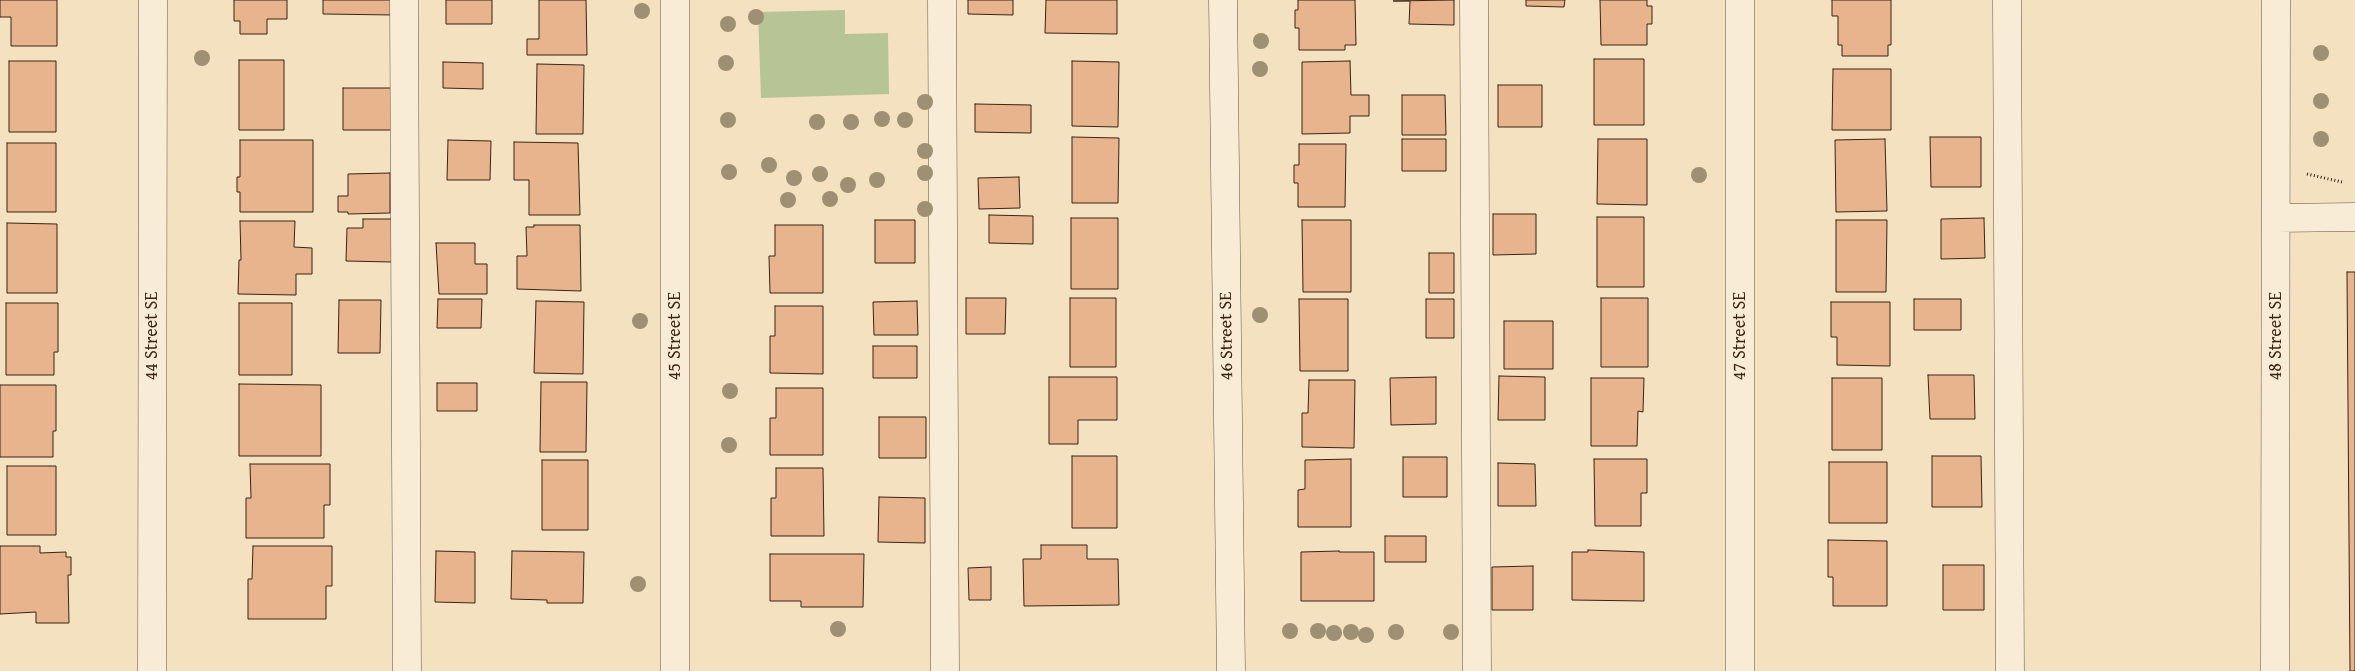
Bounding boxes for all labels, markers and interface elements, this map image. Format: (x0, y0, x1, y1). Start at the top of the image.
street label: 46 Street SE (1215, 291, 1239, 381)
street label: 44 Street SE (141, 292, 163, 380)
street label: 45 Street SE (664, 292, 686, 380)
street label: 47 Street SE (1729, 292, 1751, 380)
street label: 48 Street SE (2265, 292, 2287, 380)

